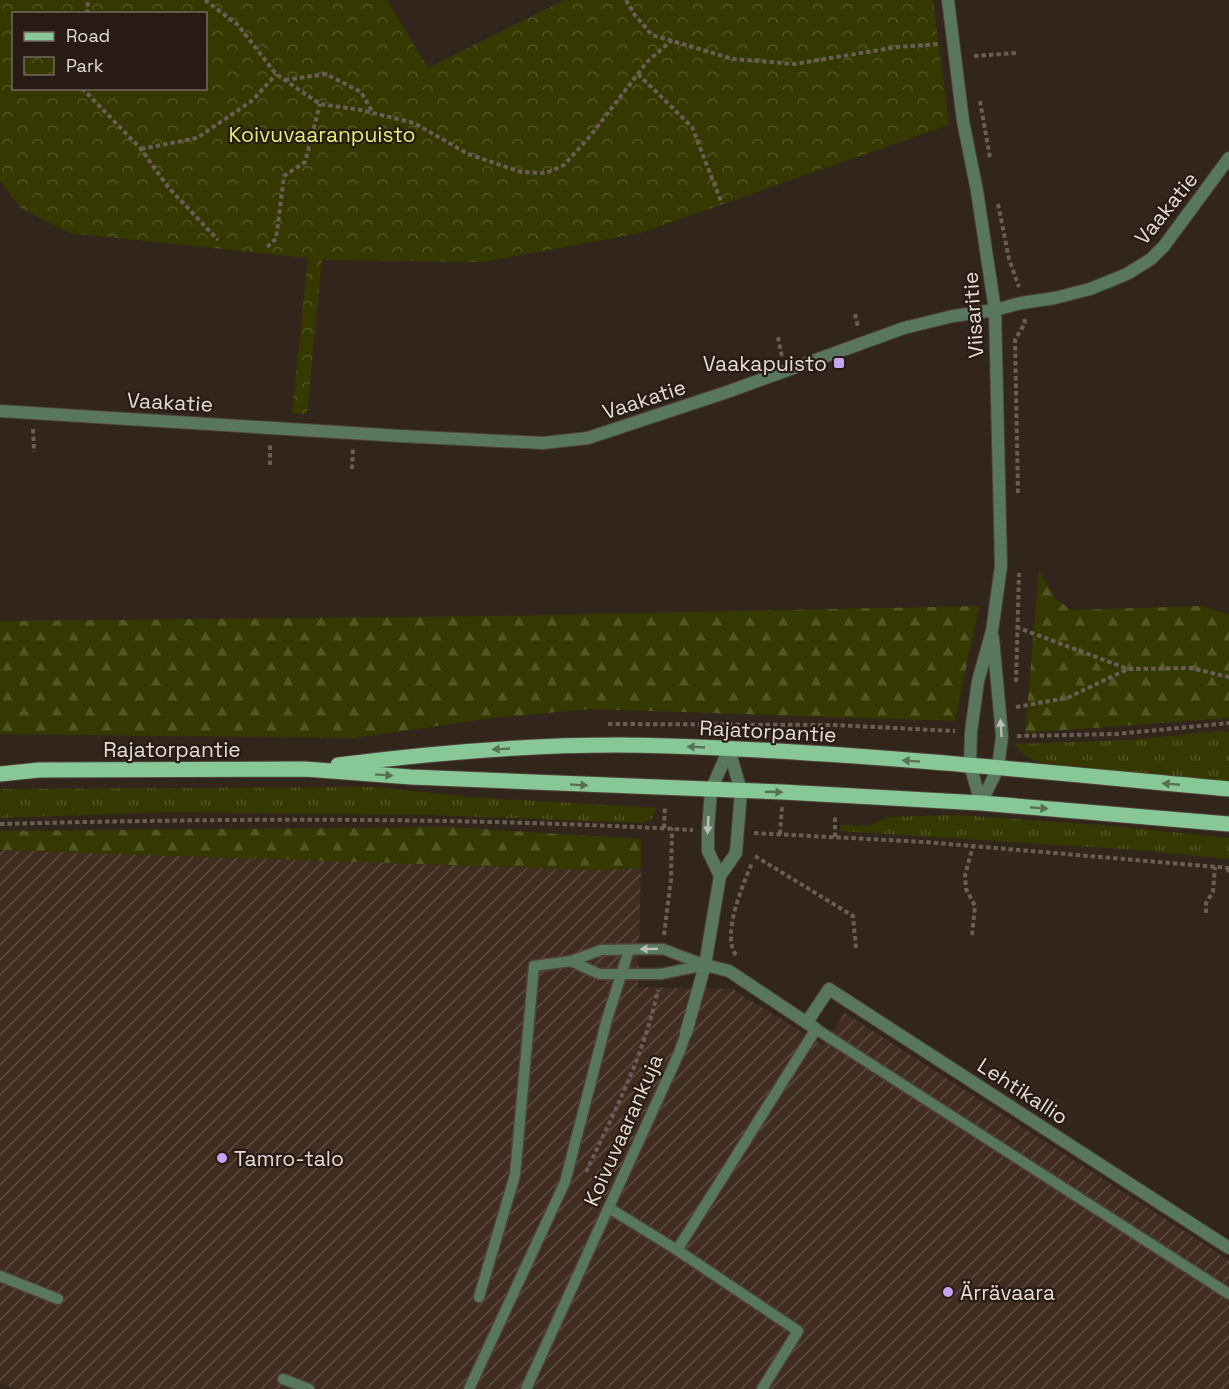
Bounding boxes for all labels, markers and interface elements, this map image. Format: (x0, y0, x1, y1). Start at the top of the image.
legend (12, 12, 207, 90)
text: Road (66, 24, 110, 47)
text: Park (66, 54, 104, 77)
park label: Koivuvaaranpuisto (229, 121, 415, 148)
street label: Vaakatie (1128, 166, 1204, 250)
street label: Viisaritie (957, 271, 989, 359)
place label: Vaakapuisto (703, 350, 827, 377)
marker: Vaakapuisto (832, 356, 846, 370)
street label: Vaakatie (599, 373, 689, 425)
street label: Vaakatie (126, 386, 214, 418)
street label: Rajatorpantie (699, 714, 837, 748)
one-way arrow (997, 718, 1006, 737)
street label: Rajatorpantie (103, 736, 241, 763)
one-way arrow (686, 743, 705, 752)
one-way arrow (491, 744, 510, 753)
one-way arrow (902, 756, 921, 766)
one-way arrow (375, 770, 394, 780)
one-way arrow (1161, 779, 1180, 789)
one-way arrow (570, 780, 589, 789)
one-way arrow (764, 787, 783, 797)
one-way arrow (1030, 803, 1049, 813)
one-way arrow (704, 815, 713, 834)
one-way arrow (640, 944, 659, 954)
street label: Koivuvaarankuja (577, 1050, 669, 1210)
street label: Lehtikallio (973, 1052, 1073, 1130)
place label: Tamro-talo (234, 1145, 344, 1172)
marker: Tamro-talo (215, 1151, 229, 1165)
place label: Ärrävaara (960, 1279, 1055, 1306)
marker: Ärrävaara (941, 1285, 955, 1299)

